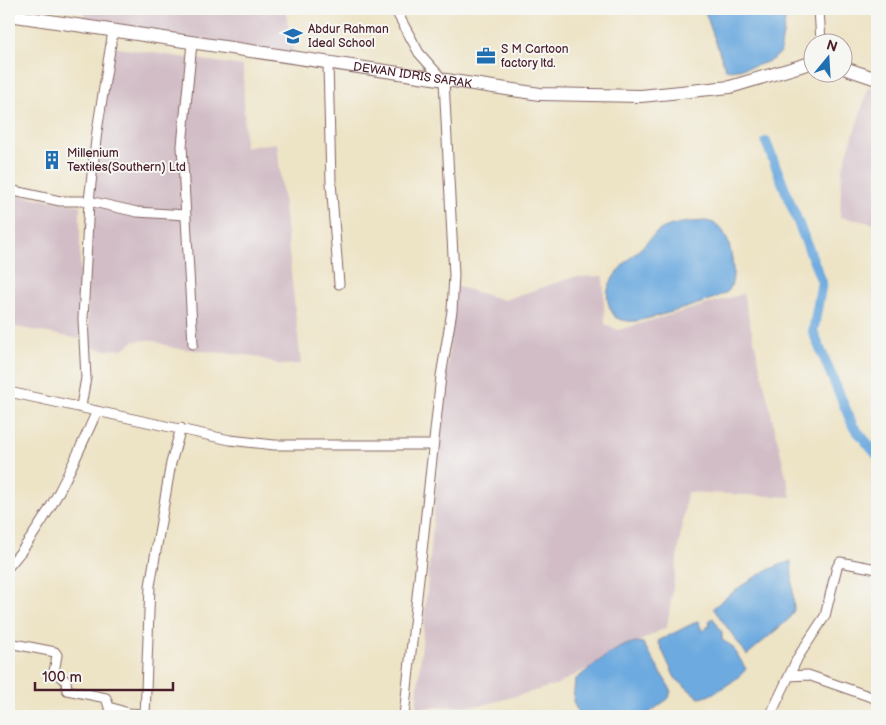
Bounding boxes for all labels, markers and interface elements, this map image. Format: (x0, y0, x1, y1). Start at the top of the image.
place label: Abdur Rahman Ideal School (308, 22, 389, 51)
school or university icon: Abdur Rahman Ideal School (282, 25, 304, 47)
north arrow (804, 32, 854, 82)
text: N (824, 36, 839, 56)
place label: S M Cartoon factory ltd. (501, 42, 569, 71)
office icon: S M Cartoon factory ltd. (475, 45, 497, 67)
street label: DEWAN IDRIS SARAK (352, 59, 473, 92)
place label: Millenium Textiles(Southern) Ltd (67, 146, 186, 175)
building icon: Millenium Textiles(Southern) Ltd (41, 149, 63, 171)
scale bar (35, 660, 172, 692)
text: 100 m (42, 668, 82, 687)

